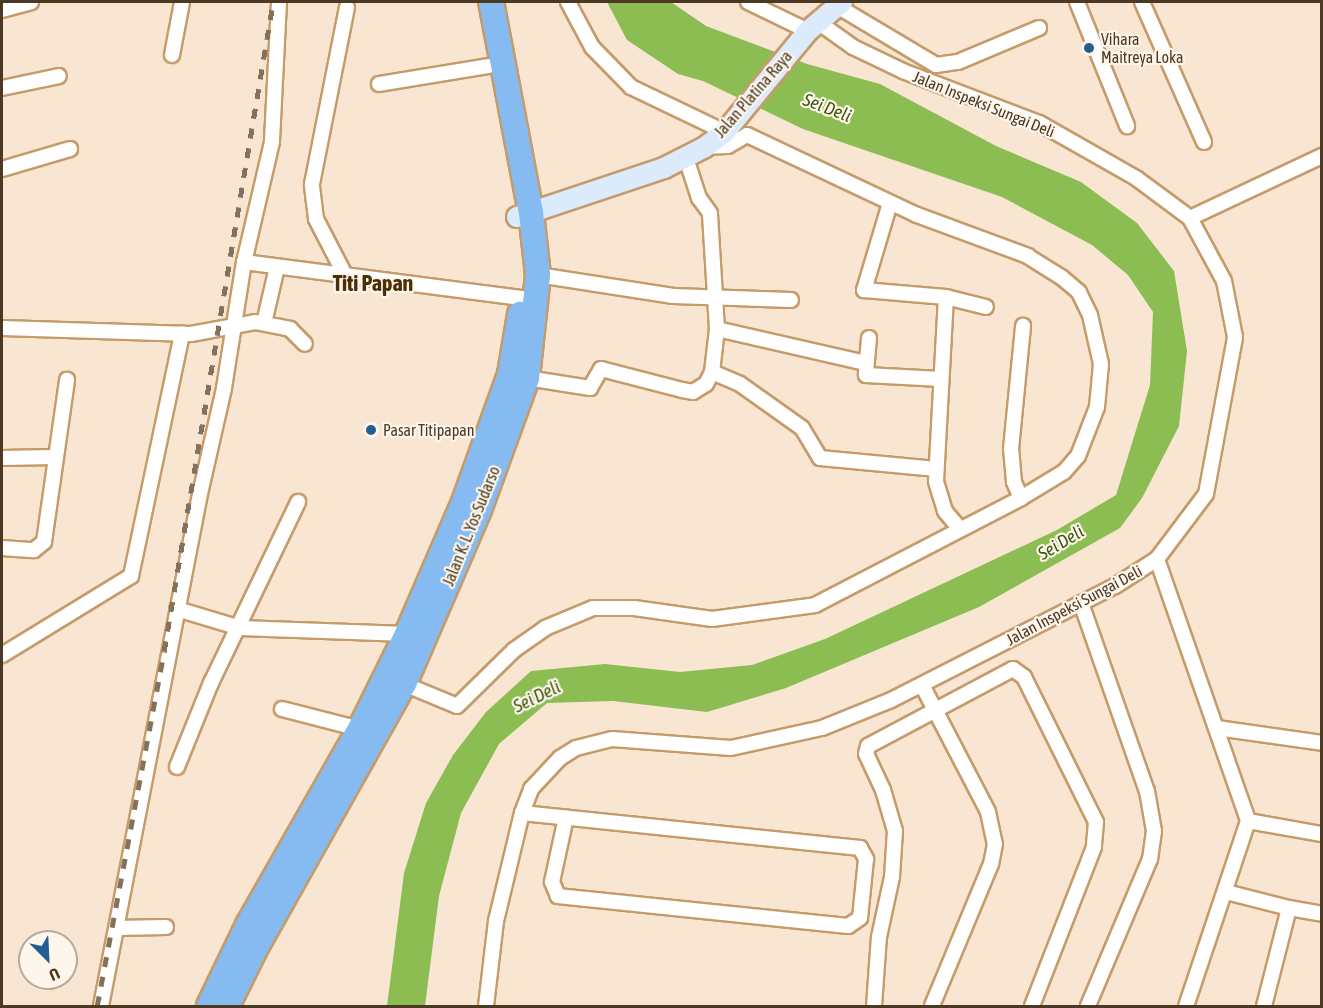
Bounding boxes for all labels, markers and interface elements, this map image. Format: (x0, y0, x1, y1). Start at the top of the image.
place label: Vihara Maitreya Loka (1101, 29, 1184, 67)
marker: Vihara Maitreya Loka (1082, 41, 1096, 55)
street label: Jalan Platina Raya (710, 47, 796, 141)
street label: Jalan Inspeksi Sungai Deli (910, 67, 1058, 141)
water label: Sei Deli (800, 89, 854, 127)
district label: Titi Papan (333, 271, 413, 297)
place label: Pasar Titipapan (383, 420, 474, 440)
marker: Pasar Titipapan (364, 423, 378, 437)
street label: Jalan K. L. Yos Sudarso (438, 463, 504, 589)
water label: Sei Deli (1034, 521, 1088, 565)
street label: Jalan Inspeksi Sungai Deli (1003, 561, 1145, 649)
water label: Sei Deli (510, 676, 564, 718)
north arrow (18, 930, 78, 990)
text: U (47, 964, 62, 985)

